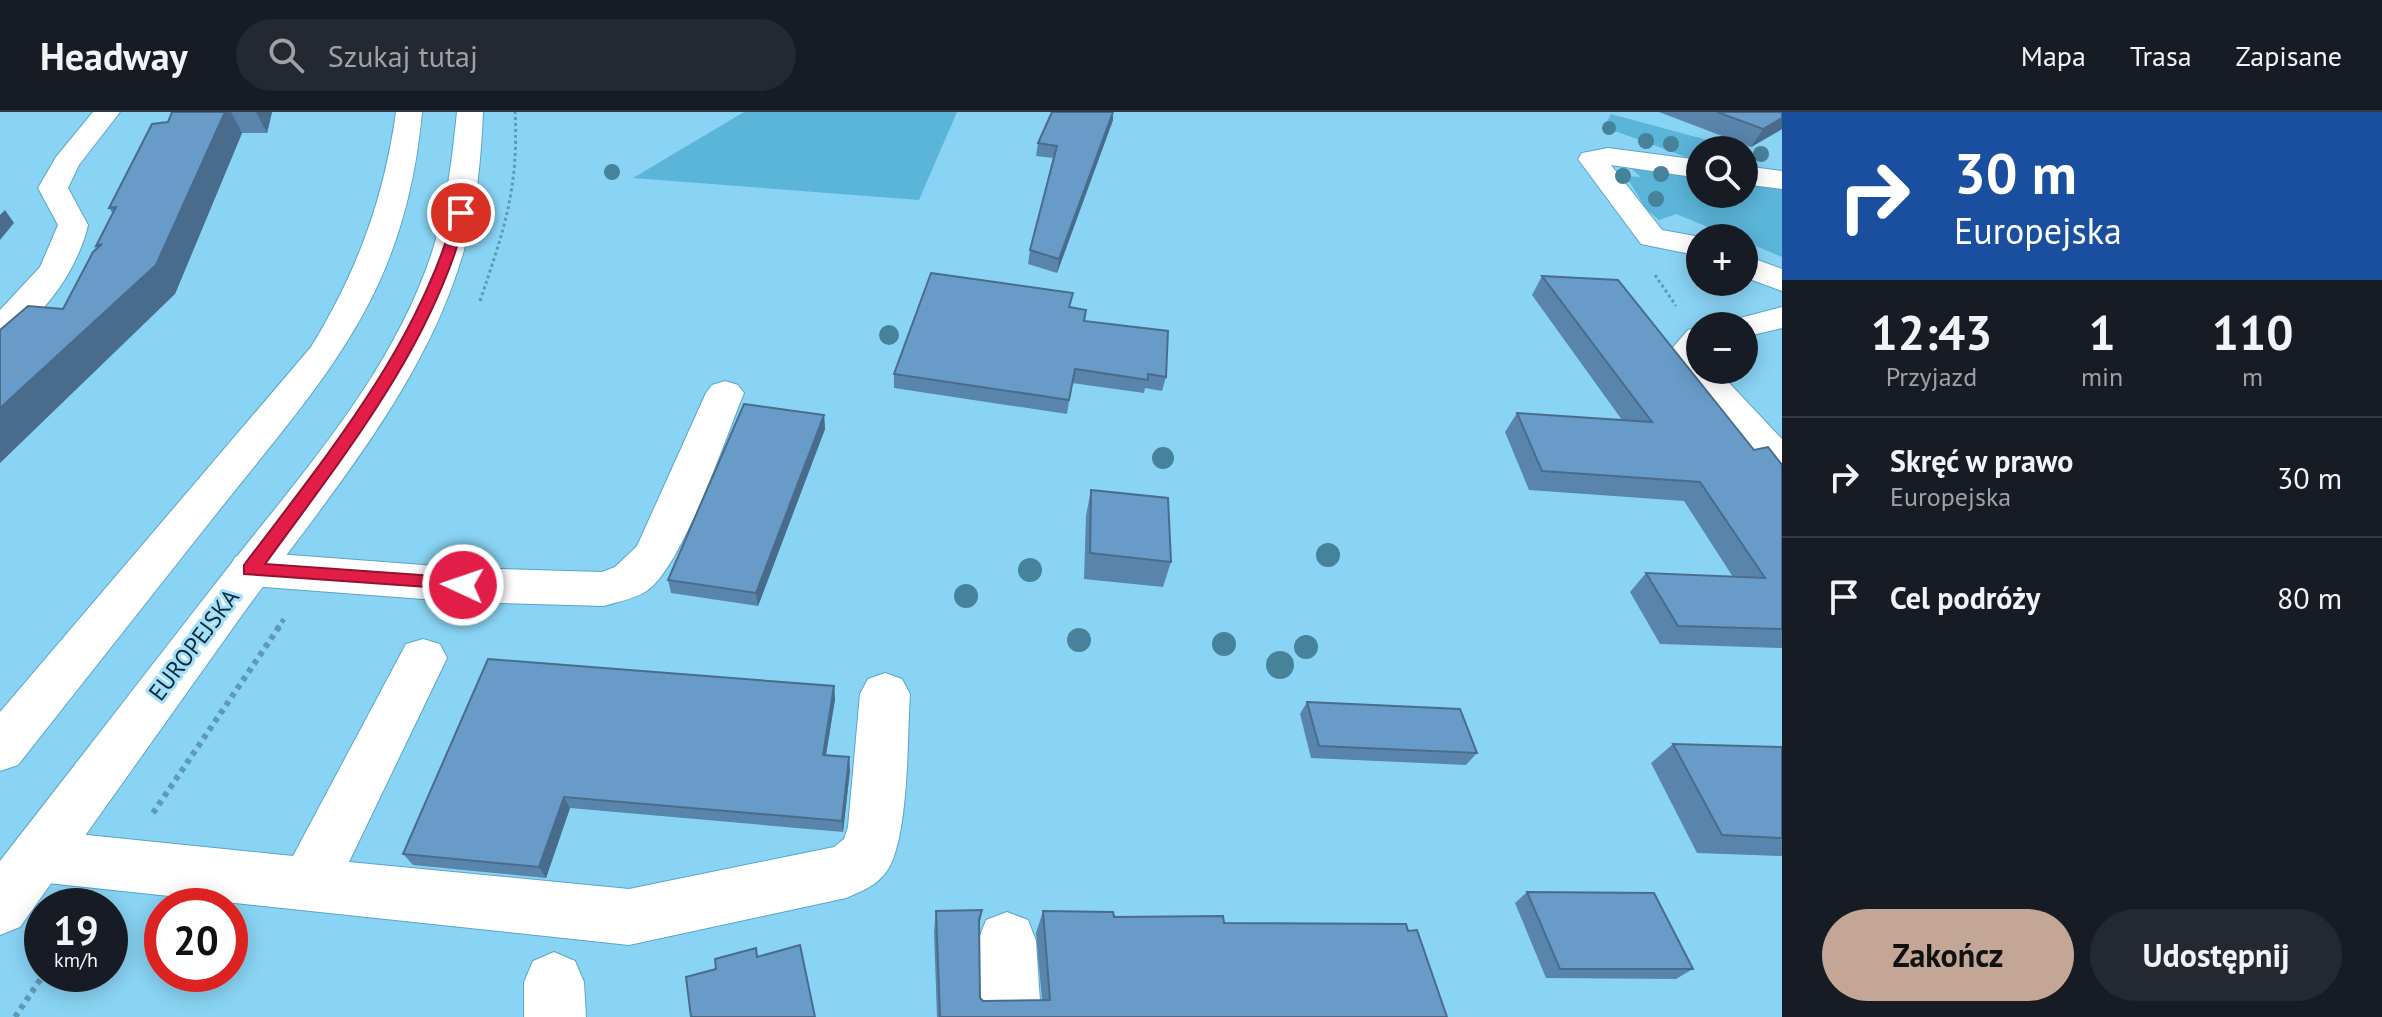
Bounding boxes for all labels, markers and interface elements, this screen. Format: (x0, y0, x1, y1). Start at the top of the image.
search box (236, 19, 796, 91)
text: Headway (40, 31, 188, 80)
icon: search (264, 33, 308, 77)
text: Szukaj tutaj (328, 36, 478, 75)
text: Mapa (2021, 37, 2086, 74)
text: Trasa (2130, 37, 2192, 74)
text: Zapisane (2236, 37, 2342, 74)
map controls (1686, 136, 1758, 384)
button: search (1686, 136, 1758, 208)
text: 30 m (1954, 137, 2077, 209)
icon: right (1822, 144, 1926, 248)
pin (427, 179, 495, 247)
icon: arrive (439, 191, 483, 235)
text: Europejska (1954, 207, 2122, 254)
button: + (1686, 224, 1758, 296)
text: 12:43 (1871, 301, 1992, 363)
text: 1 (2088, 301, 2116, 363)
text: 110 (2212, 301, 2293, 363)
button: − (1686, 312, 1758, 384)
text: Przyjazd (1886, 360, 1977, 393)
text: min (2081, 360, 2123, 393)
text: m (2242, 360, 2263, 393)
text: Skręć w prawo (1890, 441, 2073, 480)
icon: right (1822, 455, 1866, 499)
text: 30 m (2277, 458, 2342, 497)
text: Europejska (1890, 480, 2011, 513)
position arrow (421, 543, 505, 627)
icon: arrive (1822, 575, 1866, 619)
text: Cel podróży (1890, 578, 2040, 617)
text: 80 m (2277, 578, 2342, 617)
street label: EUROPEJSKA (141, 583, 246, 707)
speed limit sign: 20 (144, 888, 248, 992)
text: 19 (53, 904, 99, 956)
button: Zakończ (1822, 909, 2074, 1001)
button: Udostępnij (2090, 909, 2342, 1001)
text: km/h (54, 947, 98, 973)

